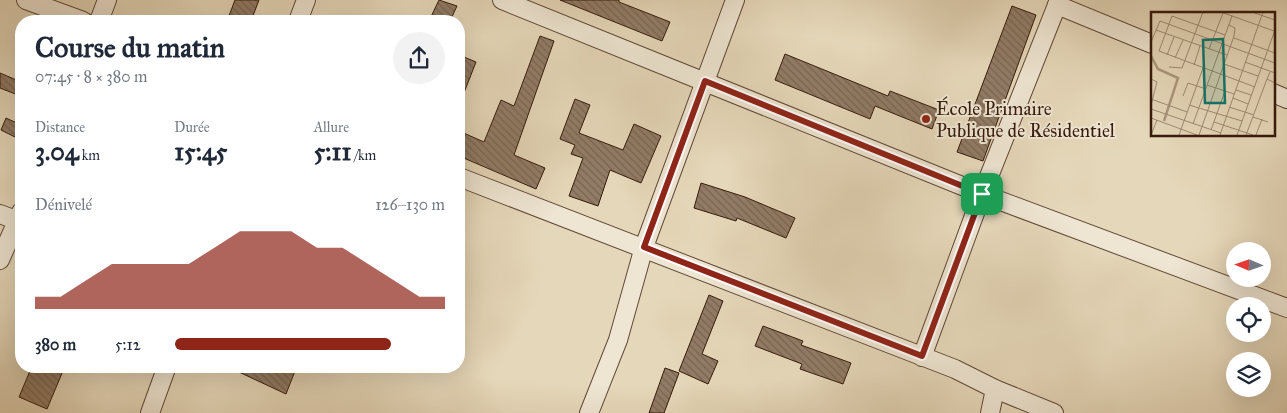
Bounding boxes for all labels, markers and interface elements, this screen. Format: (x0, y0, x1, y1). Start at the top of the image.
inset map (1151, 12, 1274, 136)
text: Course du matin (35, 30, 225, 65)
button: share (393, 32, 445, 84)
text: 07:45 · 8 × 380 m (35, 67, 147, 86)
place label: École Primaire Publique de Résidentiel (936, 96, 1116, 143)
marker: École Primaire Publique de Résidentiel (920, 113, 932, 125)
text: Distance (35, 119, 85, 136)
text: Durée (174, 119, 210, 136)
text: Allure (314, 119, 349, 136)
text: 3.04 (35, 136, 79, 167)
text: 15:45 (174, 136, 228, 167)
text: 5:11 (314, 136, 351, 167)
text: km (79, 147, 100, 164)
text: /km (351, 147, 376, 164)
pin (961, 173, 1003, 215)
icon: arrive (968, 180, 996, 208)
text: Dénivelé (35, 195, 92, 214)
text: 126–130 m (375, 195, 445, 214)
north arrow (1226, 242, 1271, 288)
map controls (1226, 242, 1271, 397)
button: locate (1226, 297, 1271, 342)
text: 380 m (35, 335, 76, 354)
text: 5:12 (115, 335, 141, 354)
button: layers (1226, 352, 1271, 397)

